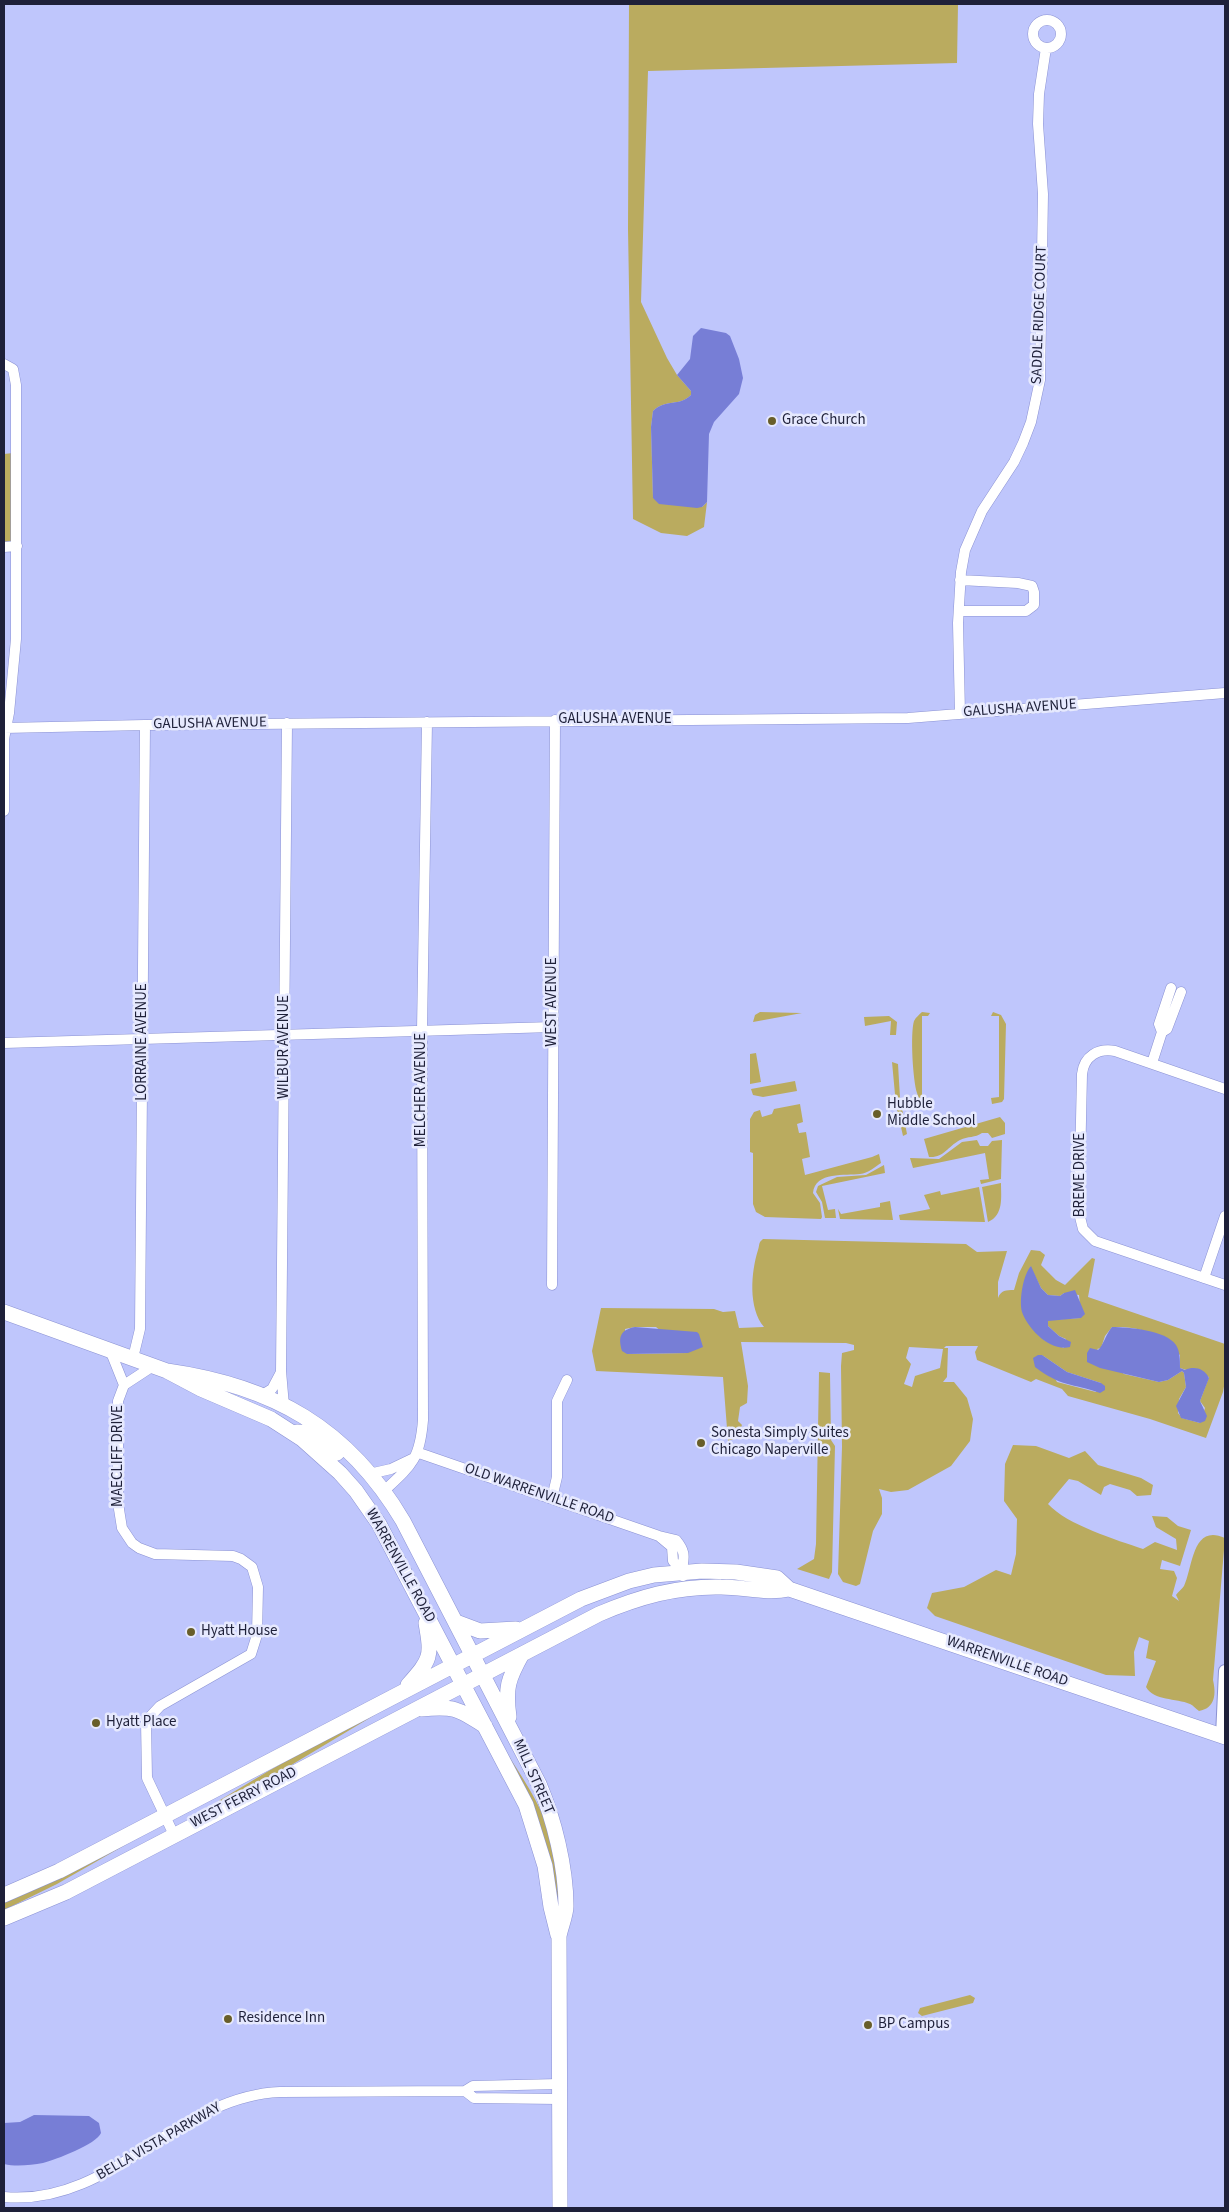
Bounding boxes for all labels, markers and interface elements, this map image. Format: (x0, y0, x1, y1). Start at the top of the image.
street label: SADDLE RIDGE COURT (1029, 245, 1051, 385)
place label: Grace Church (782, 412, 866, 430)
marker: Grace Church (766, 415, 778, 427)
street label: GALUSHA AVENUE (963, 696, 1077, 722)
street label: GALUSHA AVENUE (558, 711, 672, 729)
street label: GALUSHA AVENUE (153, 714, 267, 734)
street label: WEST AVENUE (544, 957, 562, 1047)
street label: LORRAINE AVENUE (134, 983, 152, 1101)
street label: WILBUR AVENUE (276, 995, 294, 1099)
street label: MELCHER AVENUE (413, 1033, 431, 1147)
place label: Hubble Middle School (887, 1096, 976, 1131)
marker: Hubble Middle School (871, 1108, 883, 1120)
street label: BREME DRIVE (1072, 1133, 1090, 1217)
street label: MAECLIFF DRIVE (110, 1405, 128, 1507)
place label: Sonesta Simply Suites Chicago Naperville (711, 1425, 849, 1460)
marker: Sonesta Simply Suites Chicago Naperville (695, 1437, 707, 1449)
street label: OLD WARRENVILLE ROAD (462, 1460, 616, 1528)
street label: WARRENVILLE ROAD (361, 1506, 439, 1626)
place label: Hyatt House (201, 1623, 277, 1641)
marker: Hyatt House (185, 1626, 197, 1638)
street label: WARRENVILLE ROAD (944, 1633, 1070, 1691)
place label: Hyatt Place (106, 1714, 177, 1732)
marker: Hyatt Place (90, 1717, 102, 1729)
street label: MILL STREET (508, 1737, 558, 1817)
street label: WEST FERRY ROAD (188, 1763, 300, 1833)
place label: Residence Inn (238, 2010, 325, 2028)
marker: Residence Inn (222, 2013, 234, 2025)
place label: BP Campus (878, 2016, 950, 2034)
marker: BP Campus (862, 2019, 874, 2031)
street label: BELLA VISTA PARKWAY (94, 2099, 224, 2185)

